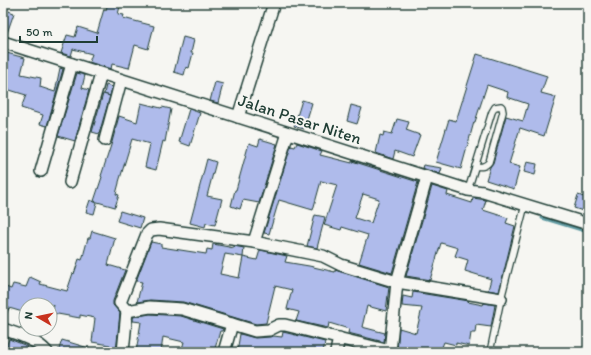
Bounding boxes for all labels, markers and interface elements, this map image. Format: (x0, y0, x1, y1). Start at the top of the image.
scale bar (20, 18, 97, 44)
text: 50 m (26, 25, 52, 39)
street label: Jalan Pasar Niten (236, 90, 365, 148)
north arrow (18, 297, 58, 337)
text: N (22, 311, 36, 320)

